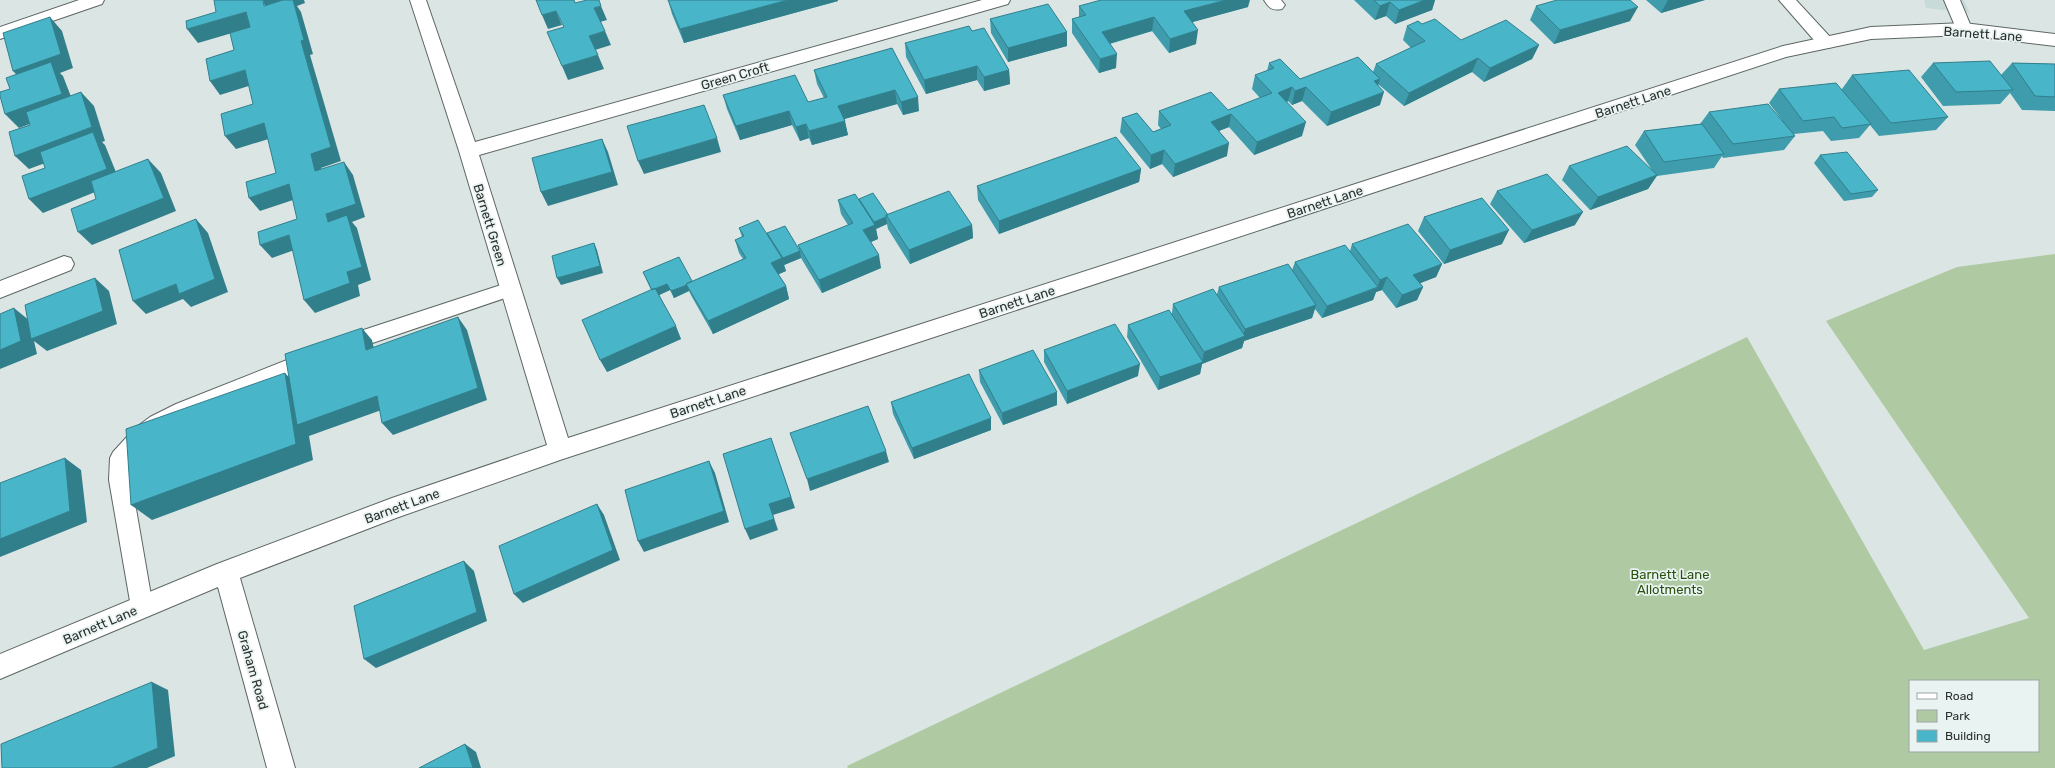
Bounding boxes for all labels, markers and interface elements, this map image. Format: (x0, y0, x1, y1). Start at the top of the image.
street label: Barnett Lane (1943, 24, 2023, 44)
street label: Green Croft (699, 59, 771, 93)
street label: Barnett Lane (1593, 83, 1673, 121)
street label: Barnett Green (470, 182, 510, 268)
street label: Barnett Lane (1285, 183, 1365, 221)
street label: Barnett Lane (977, 283, 1057, 321)
street label: Barnett Lane (668, 383, 748, 421)
street label: Barnett Lane (362, 485, 442, 527)
park label: Barnett Lane Allotments (1631, 567, 1709, 597)
street label: Barnett Lane (61, 603, 139, 647)
street label: Graham Road (235, 629, 271, 711)
legend (1909, 680, 2039, 752)
text: Road (1945, 689, 1973, 703)
text: Park (1945, 709, 1971, 723)
text: Building (1945, 729, 1991, 743)

